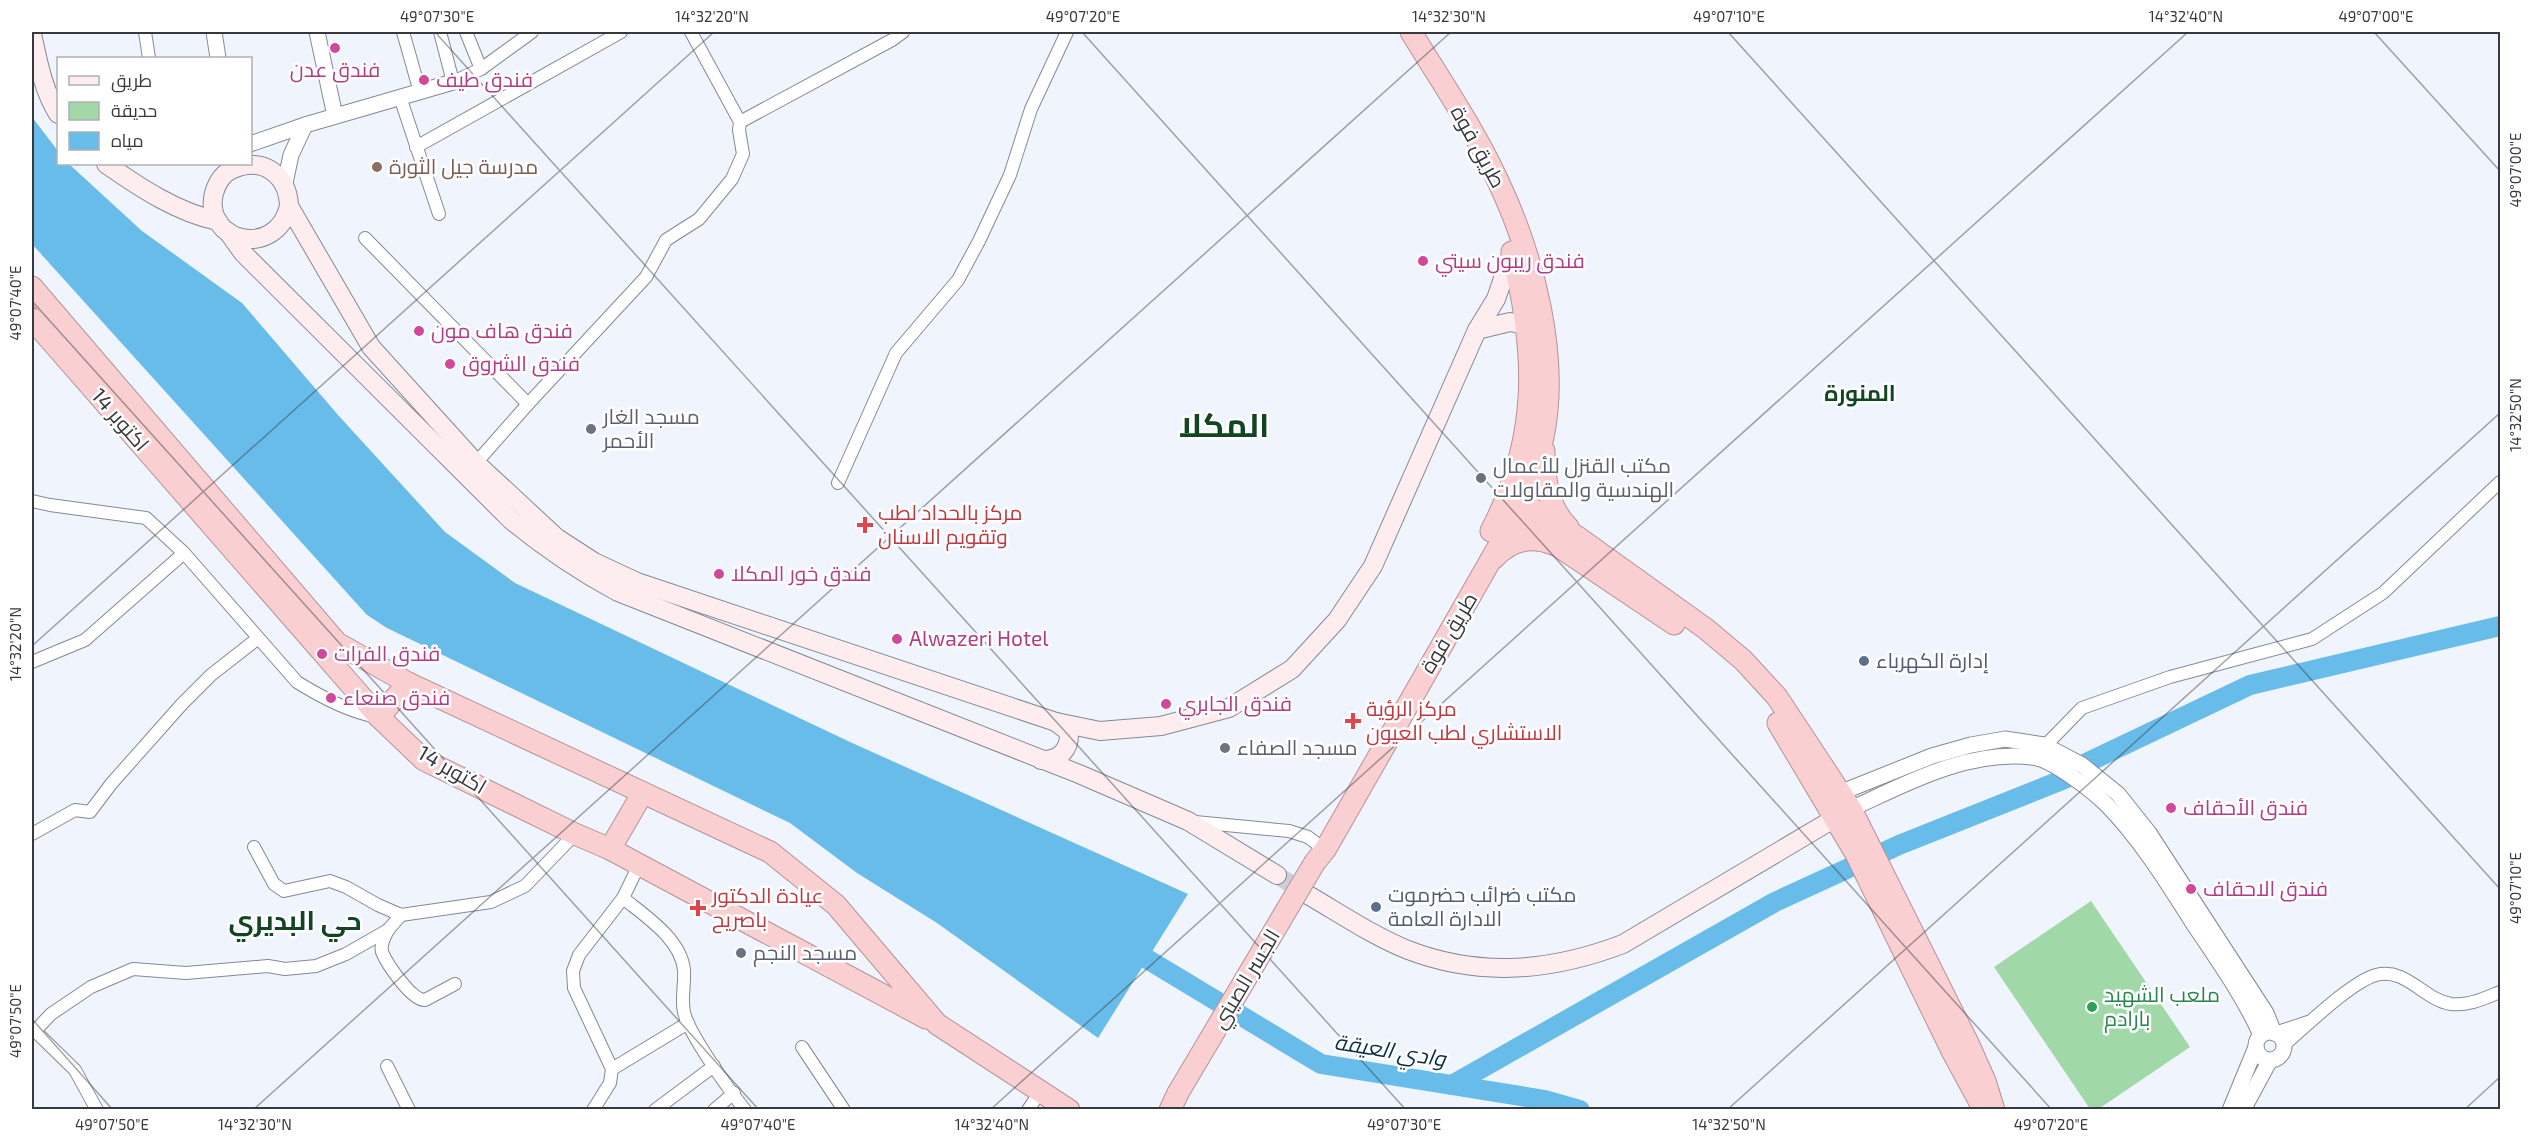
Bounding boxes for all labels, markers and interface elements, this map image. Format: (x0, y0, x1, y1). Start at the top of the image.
text: 49°07'30"E (400, 7, 474, 25)
text: 14°32'20"N (675, 7, 749, 25)
text: 49°07'20"E (1046, 7, 1120, 25)
text: 14°32'30"N (1412, 7, 1486, 25)
text: 49°07'10"E (1693, 7, 1765, 25)
text: 14°32'40"N (2149, 7, 2223, 25)
text: 49°07'00"E (2339, 7, 2413, 25)
marker: فندق عدن (328, 41, 342, 55)
place label: فندق عدن (290, 56, 380, 83)
legend (57, 57, 252, 165)
place label: فندق طيف (436, 66, 533, 93)
text: طريق (111, 69, 152, 93)
marker: فندق طيف (417, 73, 431, 87)
text: حديقة (111, 99, 157, 121)
street label: طريق فوة (1445, 101, 1512, 193)
text: مياه (111, 129, 144, 151)
text: 49°07'00"E (2506, 133, 2524, 207)
place label: مدرسة جيل الثورة (389, 153, 538, 180)
marker: مدرسة جيل الثورة (370, 160, 384, 174)
place label: فندق ريبون سيتي (1435, 247, 1585, 277)
marker: فندق ريبون سيتي (1416, 254, 1430, 268)
text: 49°07'40"E (6, 266, 24, 340)
place label: فندق هاف مون (431, 317, 573, 344)
marker: فندق هاف مون (412, 324, 426, 338)
place label: فندق الشروق (462, 350, 580, 377)
marker: فندق الشروق (443, 357, 457, 371)
text: 14°32'50"N (2506, 378, 2524, 452)
district label: المنورة (1824, 379, 1896, 407)
street label: 14 اكتوبر (86, 383, 155, 456)
place label: مسجد الغار الأحمر (602, 403, 700, 453)
district label: المكلا (1179, 404, 1269, 444)
marker: مسجد الغار الأحمر (584, 422, 598, 436)
place label: مكتب القنزل للأعمال الهندسية والمقاولات (1493, 452, 1674, 503)
marker: مكتب القنزل للأعمال الهندسية والمقاولات (1474, 471, 1488, 485)
place label: مركز بالحداد لطب وتقويم الاسنان (878, 499, 1023, 551)
marker: مركز بالحداد لطب وتقويم الاسنان (856, 516, 874, 534)
place label: فندق خور المكلا (731, 560, 871, 587)
marker: فندق خور المكلا (712, 567, 726, 581)
street label: طريق فوة (1414, 587, 1483, 678)
text: 14°32'20"N (6, 607, 24, 681)
place label: Alwazeri Hotel (909, 625, 1049, 650)
marker: Alwazeri Hotel (890, 632, 904, 646)
place label: فندق الفرات (334, 640, 440, 667)
marker: فندق الفرات (315, 647, 329, 661)
place label: إدارة الكهرباء (1876, 647, 1989, 674)
marker: إدارة الكهرباء (1857, 654, 1871, 668)
place label: فندق صنعاء (343, 684, 450, 711)
place label: فندق الجابري (1178, 690, 1292, 720)
marker: فندق صنعاء (324, 691, 338, 705)
place label: مركز الرؤية الاستشاري لطب العيون (1366, 695, 1562, 749)
marker: فندق الجابري (1159, 697, 1173, 711)
marker: مركز الرؤية الاستشاري لطب العيون (1344, 712, 1362, 730)
place label: مسجد الصفاء (1237, 734, 1358, 759)
street label: 14 اكتوبر (414, 739, 491, 799)
marker: مسجد الصفاء (1218, 741, 1232, 755)
place label: فندق الأحقاف (2183, 794, 2308, 821)
marker: فندق الأحقاف (2164, 801, 2178, 815)
text: 49°07'10"E (2506, 852, 2524, 924)
place label: فندق الاحقاف (2203, 875, 2328, 902)
place label: مكتب ضرائب حضرموت الادارة العامة (1388, 881, 1577, 931)
place label: عيادة الدكتور باصريح (711, 882, 824, 934)
marker: فندق الاحقاف (2184, 882, 2198, 896)
marker: عيادة الدكتور باصريح (689, 899, 707, 917)
marker: مكتب ضرائب حضرموت الادارة العامة (1369, 900, 1383, 914)
district label: حي البديري (228, 903, 362, 943)
street label: الجسر الصيني (1205, 924, 1288, 1035)
place label: مسجد النجم (753, 939, 857, 967)
marker: مسجد النجم (734, 946, 748, 960)
place label: ملعب الشهيد بارادم (2104, 981, 2220, 1033)
text: 49°07'50"E (6, 984, 24, 1058)
marker: ملعب الشهيد بارادم (2085, 1000, 2099, 1014)
water label: وادي العيقة (1332, 1027, 1450, 1077)
text: 49°07'50"E (75, 1115, 149, 1133)
text: 14°32'30"N (218, 1115, 292, 1133)
text: 49°07'40"E (721, 1115, 795, 1133)
text: 14°32'40"N (955, 1115, 1029, 1133)
text: 49°07'30"E (1367, 1115, 1441, 1133)
text: 14°32'50"N (1692, 1115, 1766, 1133)
text: 49°07'20"E (2014, 1115, 2088, 1133)

